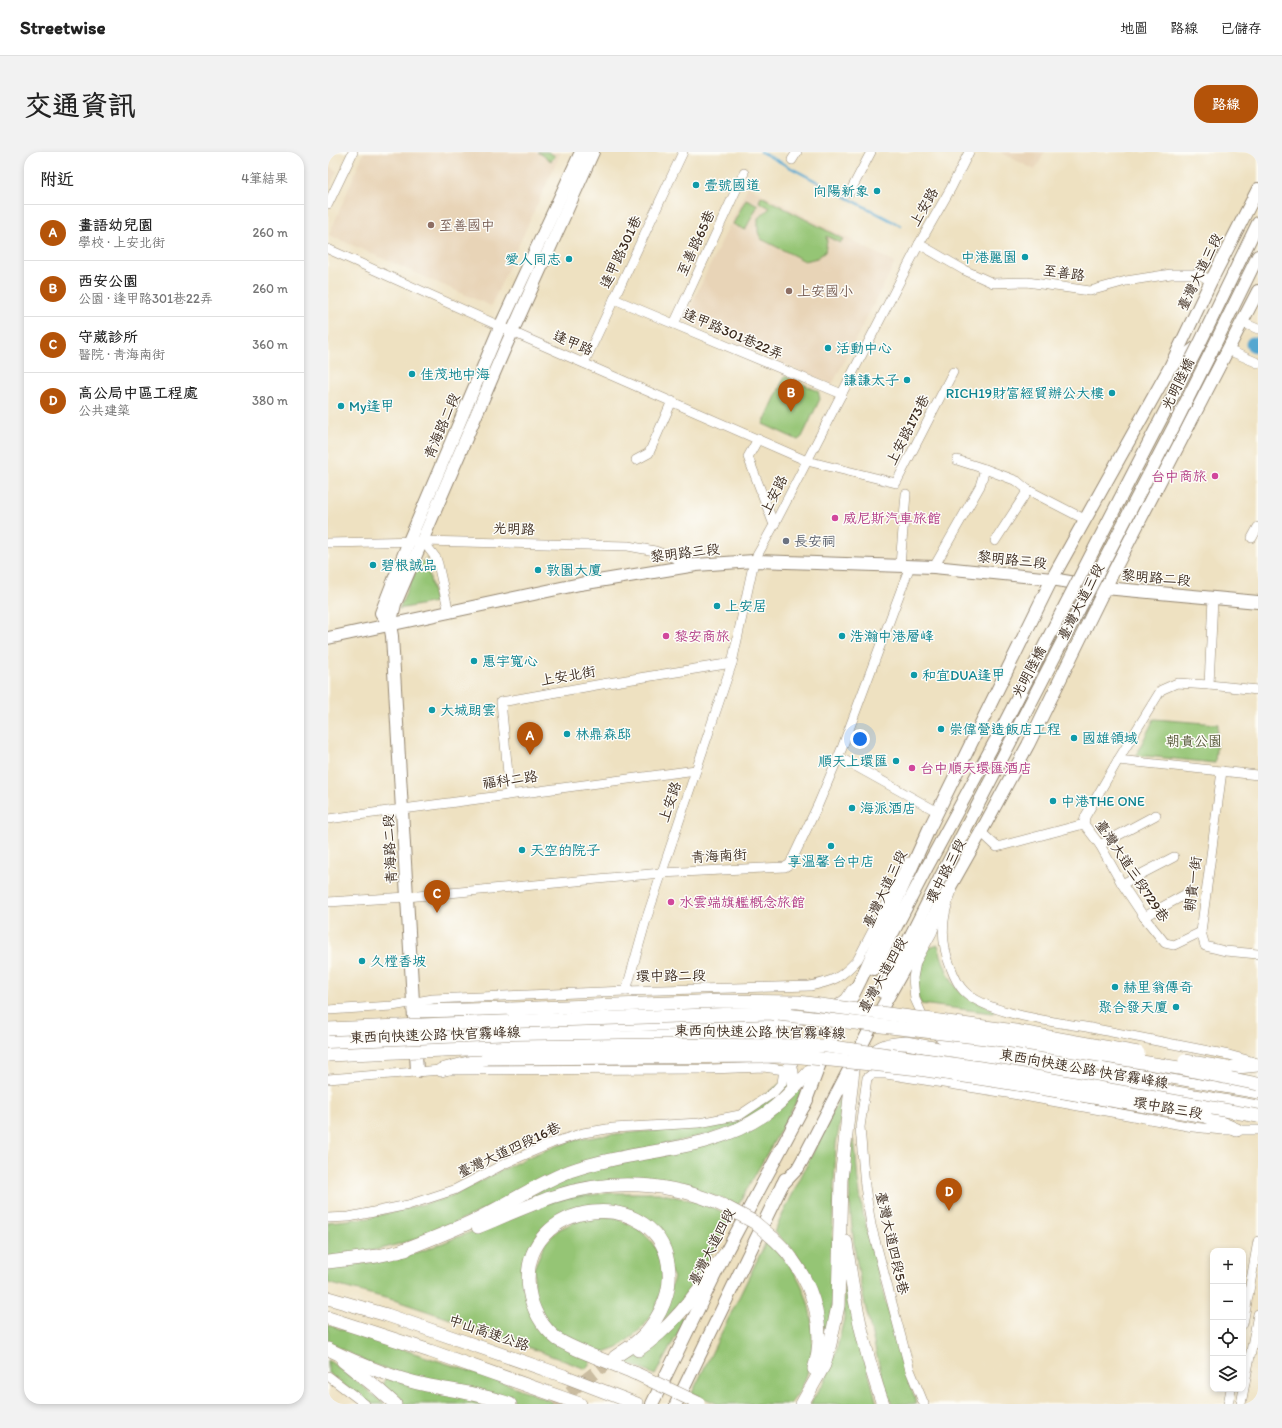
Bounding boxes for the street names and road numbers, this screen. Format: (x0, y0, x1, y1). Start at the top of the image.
street label: 上安路 (906, 185, 942, 229)
street label: 至善路65巷 (673, 206, 719, 279)
street label: 逢甲路301巷 (597, 212, 646, 291)
street label: 臺灣大道三段 (1174, 231, 1226, 313)
street label: 至善路 (1042, 262, 1086, 284)
street label: 逢甲路301巷22弄 (680, 305, 786, 363)
street label: 逢甲路 (550, 327, 596, 359)
street label: 光明陸橋 (1158, 355, 1198, 413)
street label: 青海路二段 (421, 390, 463, 462)
street label: 上安路173巷 (883, 391, 934, 468)
street label: 上安路 (757, 472, 791, 518)
street label: 光明路 (493, 520, 535, 538)
street label: 黎明路三段 (649, 540, 721, 566)
street label: 黎明路三段 (976, 548, 1048, 572)
street label: 臺灣大道三段 (1054, 561, 1108, 643)
street label: 黎明路二段 (1120, 566, 1192, 590)
street label: 光明陸橋 (1008, 643, 1050, 701)
street label: 上安北街 (539, 663, 597, 689)
street label: 福科二路 (481, 768, 539, 792)
street label: 上安路 (655, 779, 685, 825)
street label: 青海路二段 (380, 814, 400, 884)
street label: 臺灣大道三段729巷 (1092, 817, 1173, 926)
street label: 環中路三段 (923, 836, 969, 906)
street label: 青海南街 (691, 846, 747, 866)
street label: 臺灣大道三段 (860, 847, 910, 931)
street label: 朝貴一街 (1181, 855, 1205, 913)
street label: 臺灣大道四段 (855, 934, 911, 1016)
street label: 環中路二段 (636, 967, 706, 985)
street label: 東西向快速公路 快官霧峰線 (674, 1022, 846, 1042)
street label: 東西向快速公路 快官霧峰線 (349, 1024, 521, 1046)
street label: 東西向快速公路 快官霧峰線 (998, 1046, 1170, 1092)
street label: 環中路三段 (1132, 1094, 1204, 1122)
street label: 臺灣大道四段16巷 (455, 1118, 564, 1181)
street label: 臺灣大道四段5巷 (872, 1190, 912, 1297)
street label: 臺灣大道四段 (685, 1206, 739, 1288)
street label: 中山高速公路 (447, 1311, 531, 1355)

